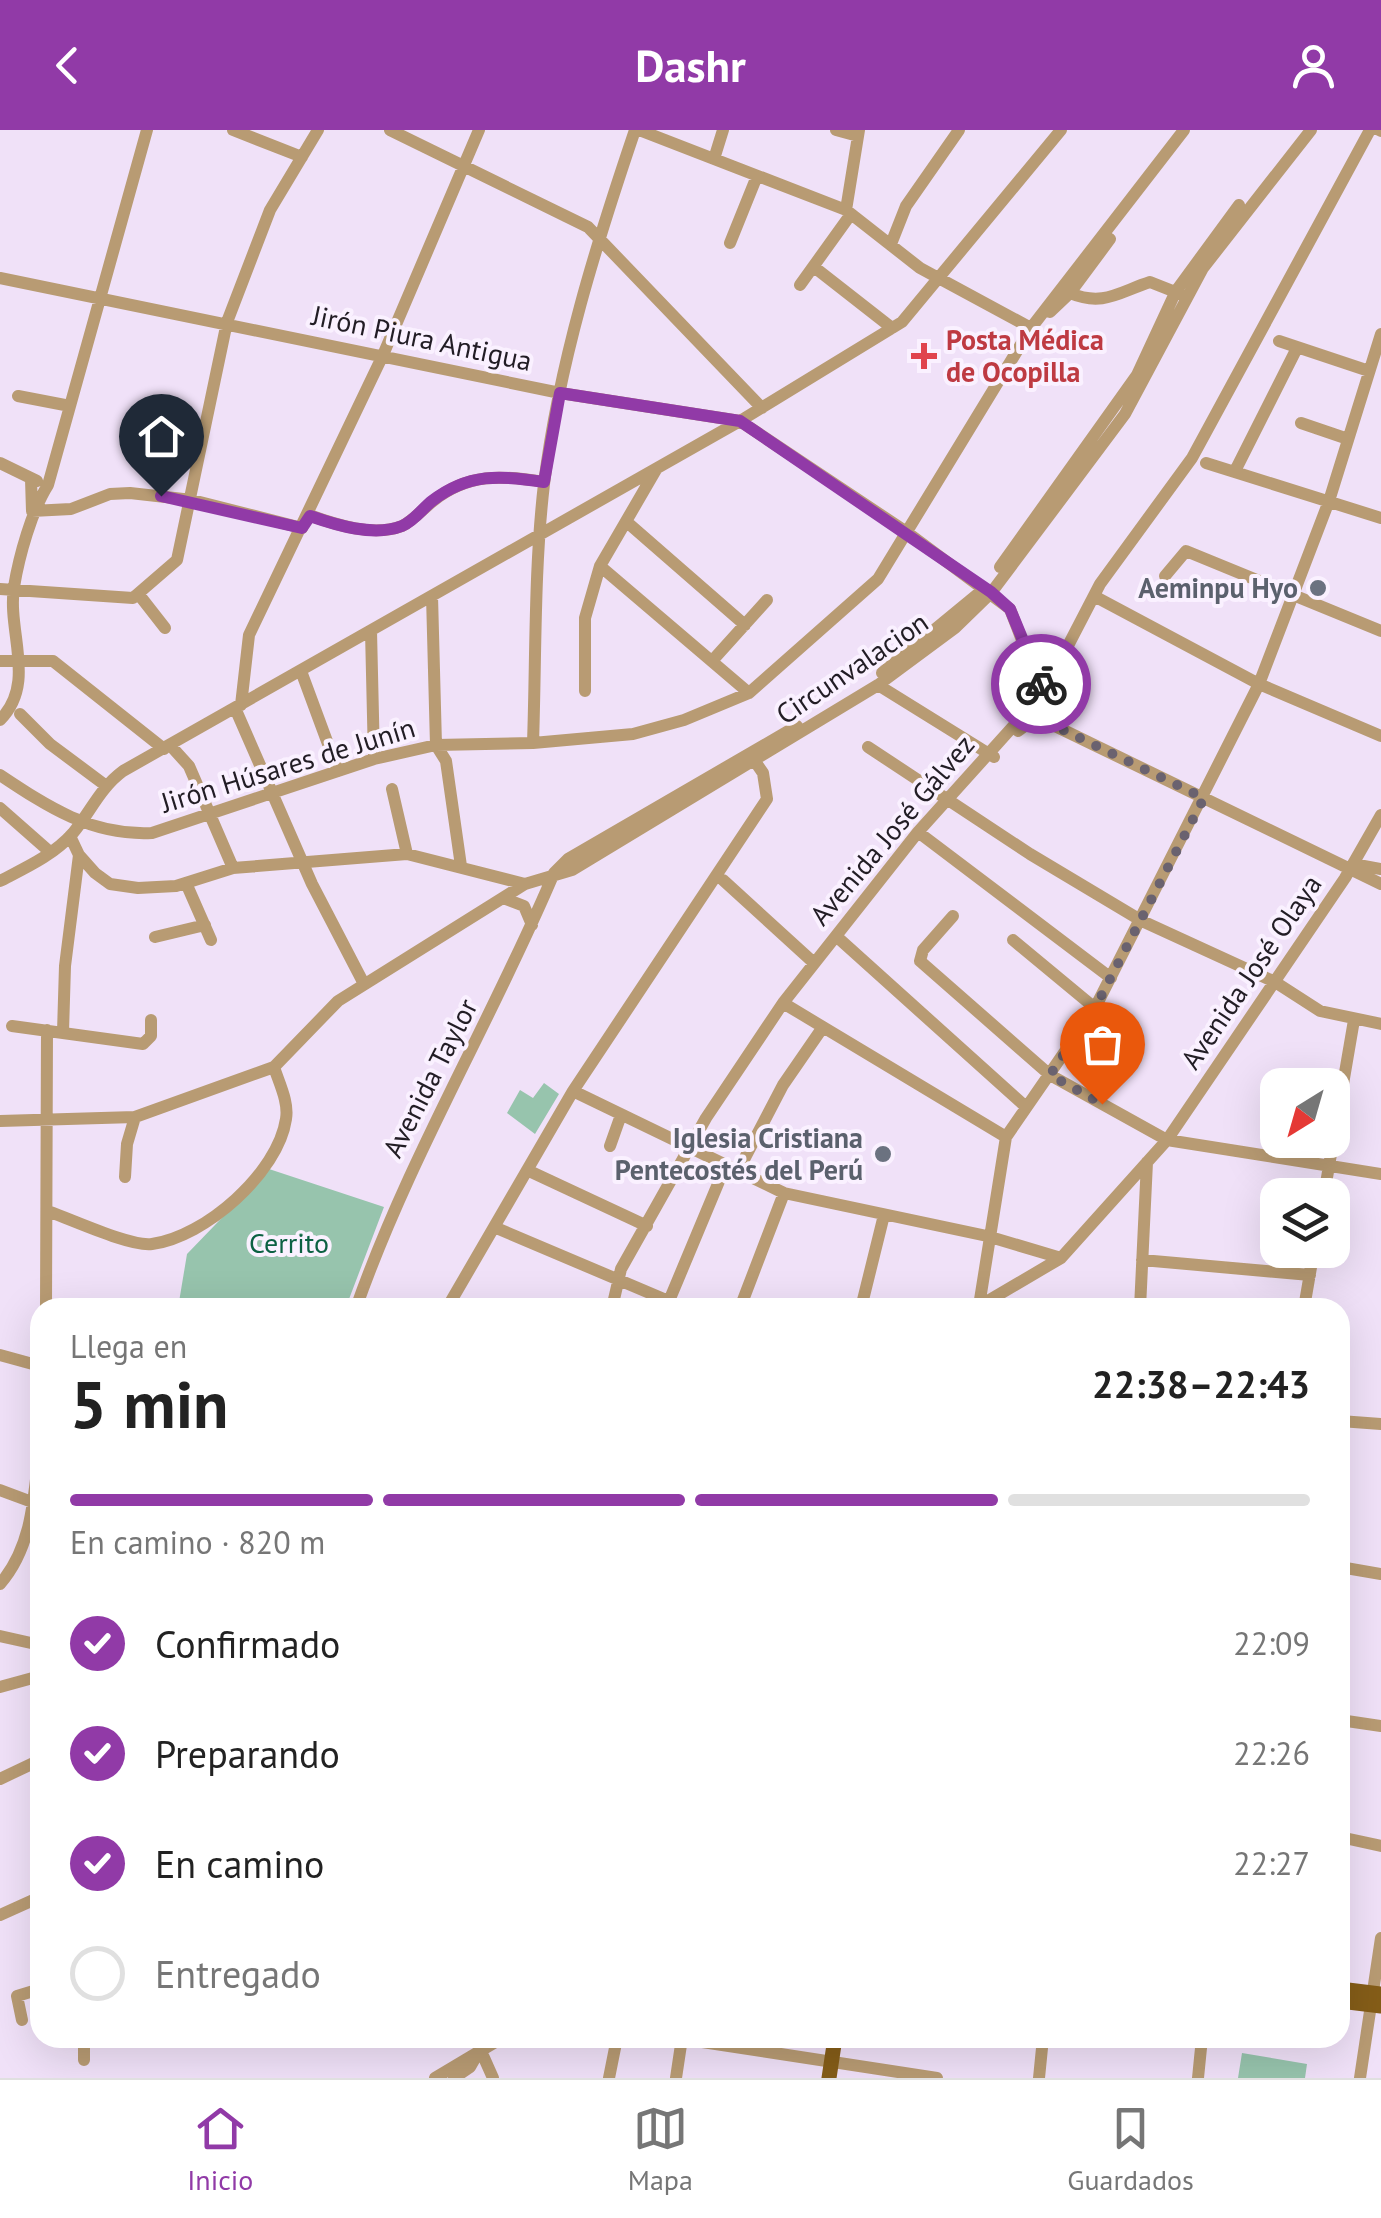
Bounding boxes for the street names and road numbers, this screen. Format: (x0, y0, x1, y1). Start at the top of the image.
street label: Jirón Piura Antigua (308, 296, 535, 379)
street label: Circunvalacion (768, 603, 935, 732)
street label: Jirón Húsares de Junín (155, 708, 419, 821)
street label: Avenida José Gálvez (801, 727, 982, 933)
street label: Avenida José Olaya (1172, 867, 1329, 1076)
street label: Avenida Taylor (374, 992, 486, 1163)

